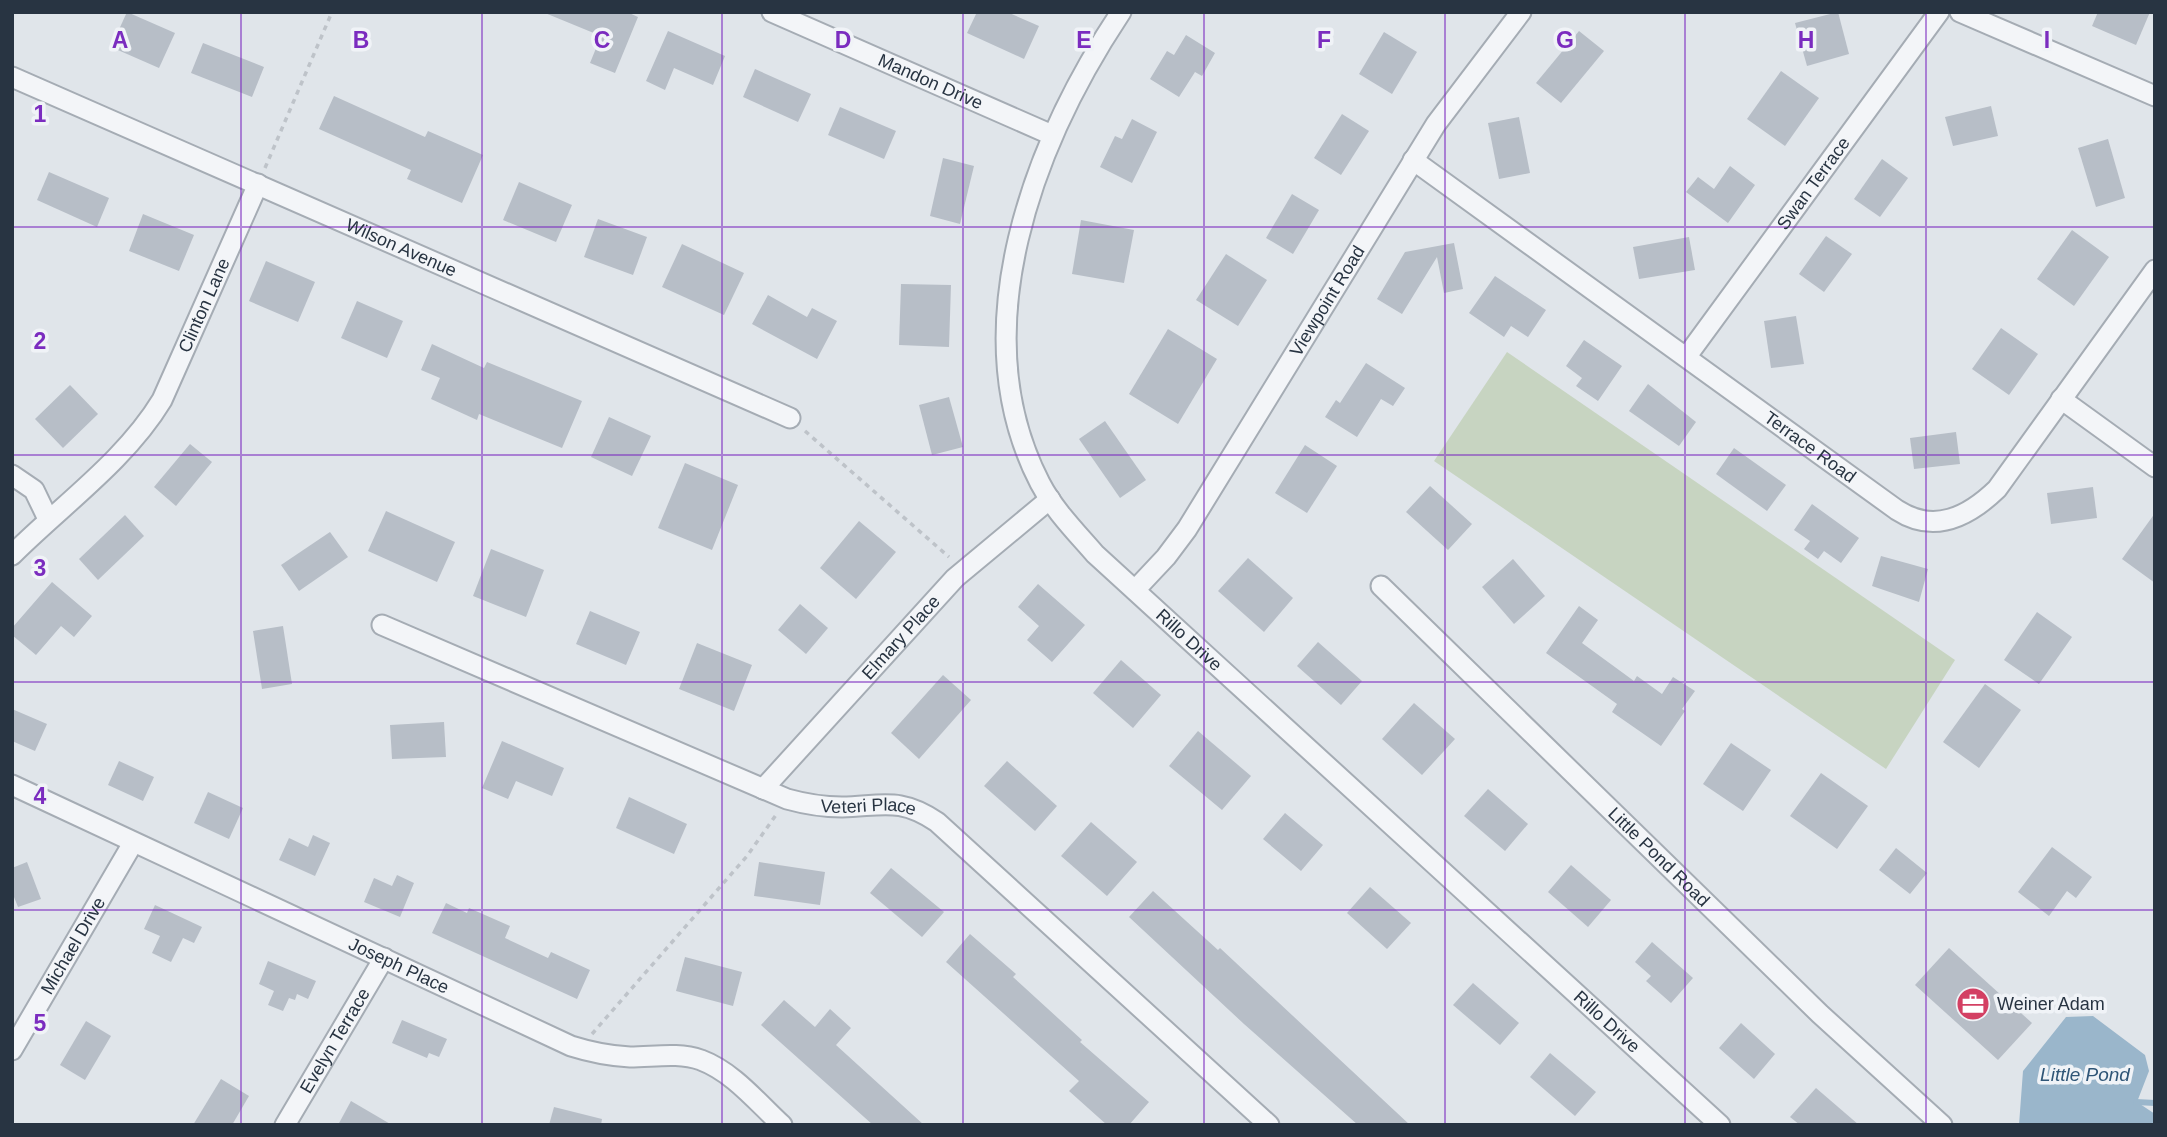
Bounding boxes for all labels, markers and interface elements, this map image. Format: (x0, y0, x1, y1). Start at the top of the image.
text: A (112, 27, 128, 53)
text: B (353, 27, 369, 53)
text: C (594, 27, 610, 53)
text: D (835, 27, 851, 53)
text: E (1076, 27, 1092, 53)
text: F (1317, 27, 1331, 53)
text: G (1556, 27, 1574, 53)
text: H (1798, 27, 1814, 53)
text: I (2044, 27, 2050, 53)
street label: Mandon Drive (875, 50, 986, 113)
text: 1 (34, 101, 47, 127)
street label: Swan Terrace (1773, 133, 1854, 234)
street label: Wilson Avenue (343, 215, 460, 281)
street label: Viewpoint Road (1286, 242, 1369, 360)
street label: Clinton Lane (174, 255, 234, 356)
text: 2 (34, 328, 46, 354)
street label: Terrace Road (1760, 407, 1860, 487)
text: 3 (34, 555, 46, 581)
street label: Elmary Place (858, 591, 944, 683)
street label: Rillo Drive (1152, 605, 1226, 675)
text: 4 (34, 783, 47, 809)
street label: Veteri Place (820, 795, 919, 820)
street label: Little Pond Road (1604, 803, 1713, 911)
street label: Michael Drive (37, 893, 109, 998)
street label: Joseph Place (346, 934, 452, 998)
street label: Evelyn Terrace (296, 985, 374, 1097)
office icon: Weiner Adam (1954, 985, 1992, 1023)
street label: Rillo Drive (1570, 987, 1644, 1057)
place label: Weiner Adam (1997, 994, 2105, 1014)
text: 5 (34, 1010, 47, 1036)
water label: Little Pond (2040, 1064, 2131, 1085)

